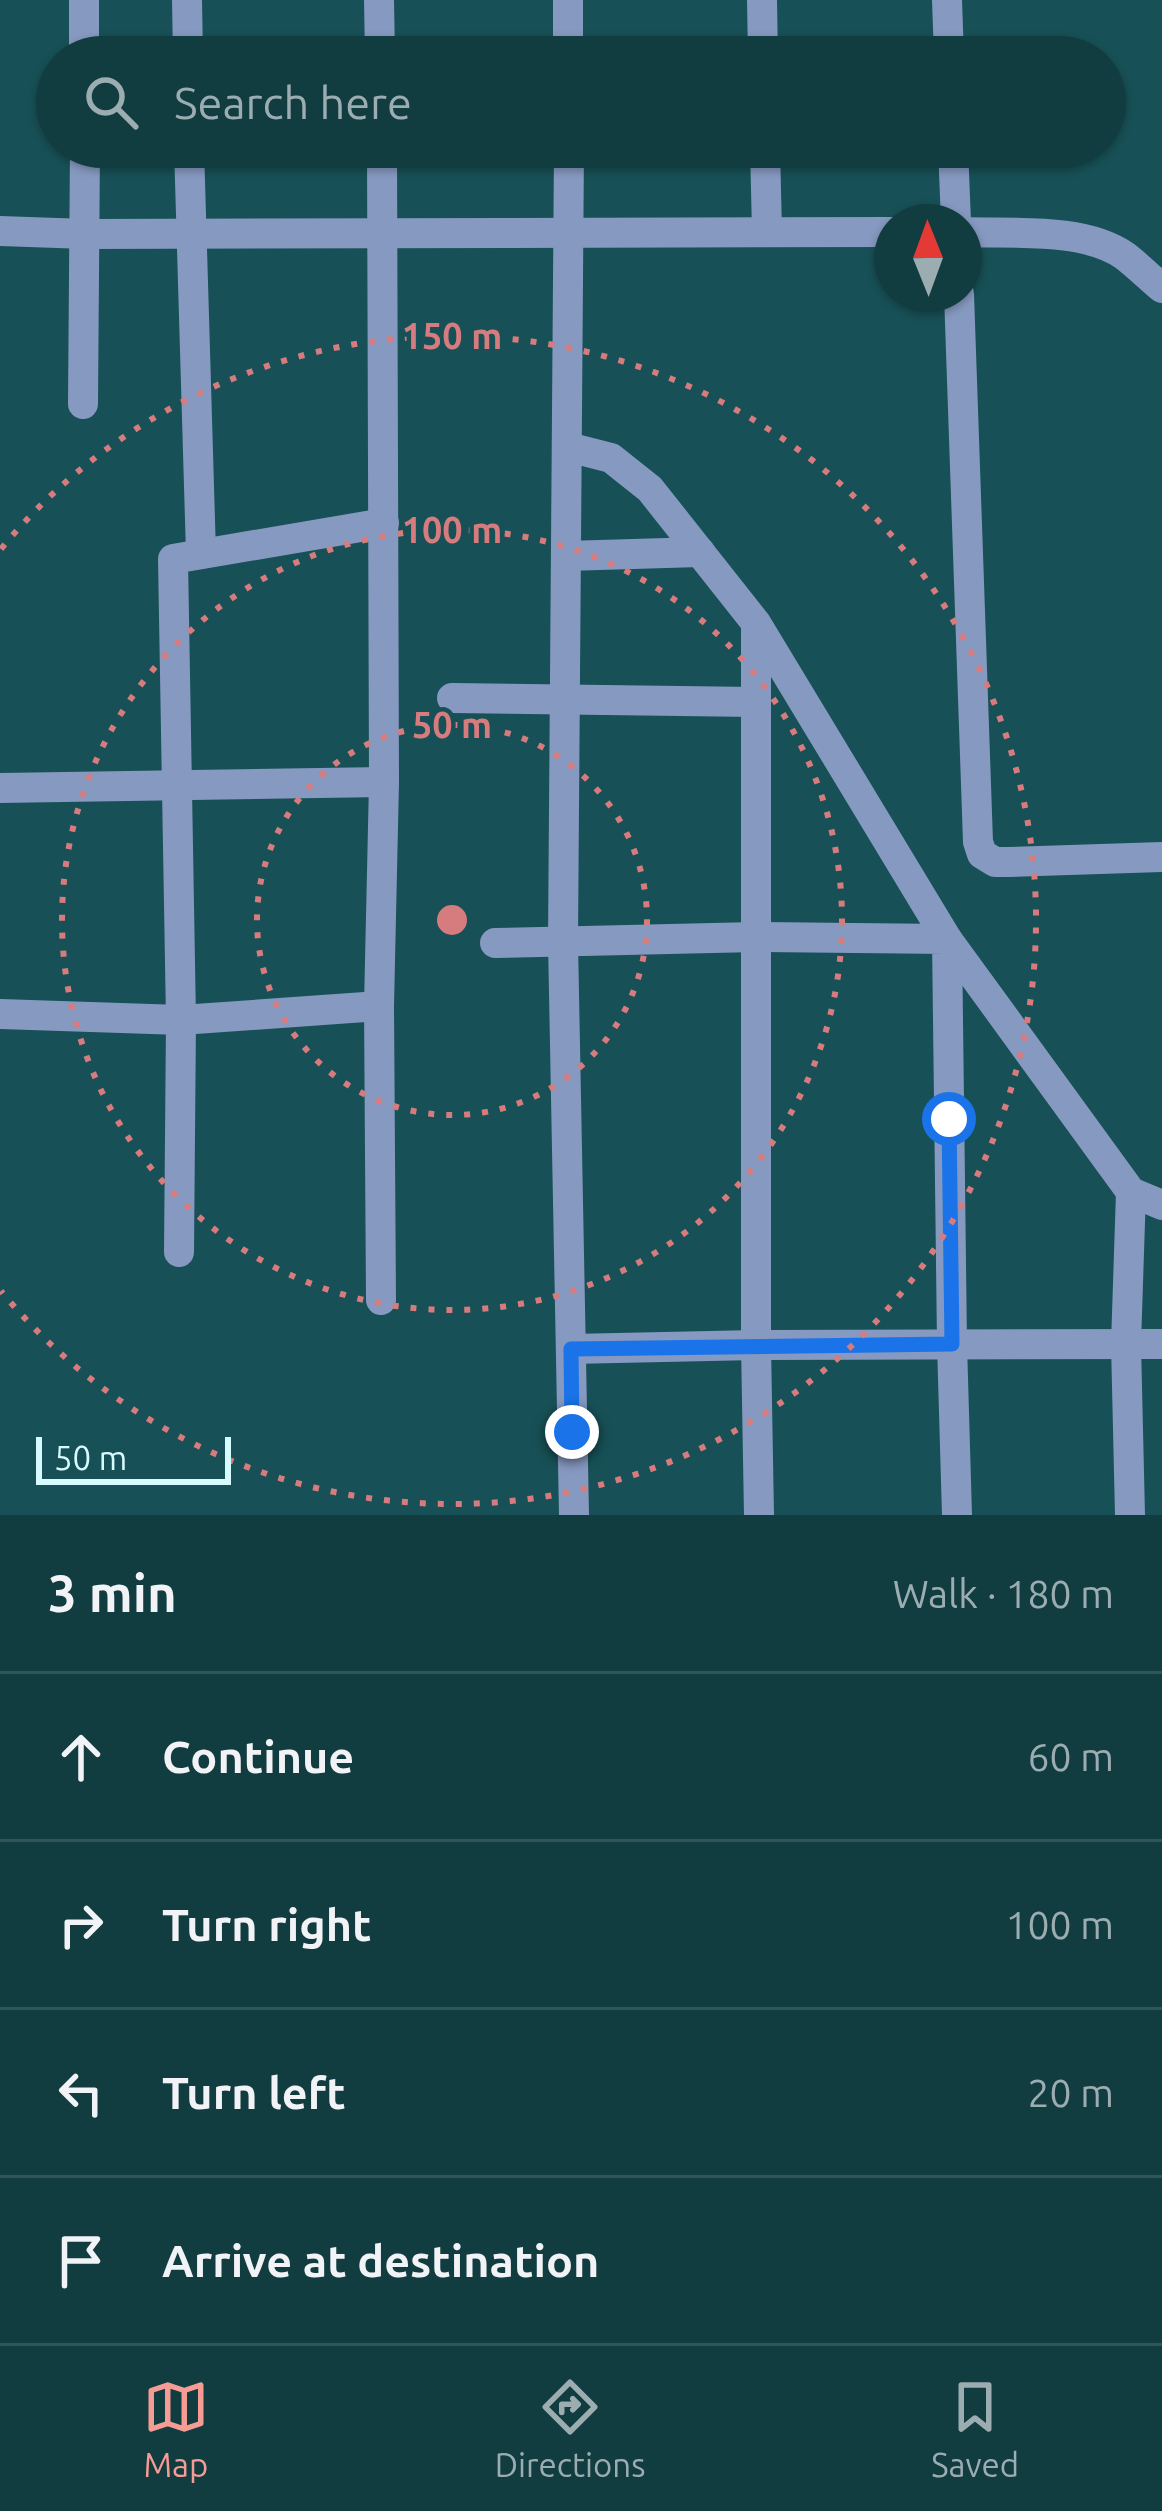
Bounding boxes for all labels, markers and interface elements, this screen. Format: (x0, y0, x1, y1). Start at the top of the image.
search box (36, 36, 1126, 168)
icon: search (78, 69, 144, 135)
text: Search here (174, 77, 412, 128)
north arrow (874, 204, 982, 312)
text: 150 m (402, 315, 502, 356)
text: 100 m (402, 509, 502, 550)
text: 50 m (412, 704, 492, 745)
centre of rings (431, 899, 473, 941)
route start (922, 1092, 976, 1146)
route end (545, 1405, 599, 1459)
scale bar (36, 1431, 231, 1484)
text: 50 m (54, 1439, 127, 1476)
text: 3 min (48, 1564, 177, 1622)
text: Walk · 180 m (893, 1572, 1114, 1615)
icon: ahead (48, 1724, 114, 1790)
text: Continue (162, 1731, 354, 1782)
text: 60 m (1027, 1735, 1114, 1778)
icon: right (48, 1892, 114, 1958)
text: Turn right (162, 1899, 371, 1950)
text: 100 m (1005, 1903, 1114, 1946)
icon: left (48, 2060, 114, 2126)
text: Turn left (162, 2067, 346, 2118)
text: 20 m (1027, 2071, 1114, 2114)
icon: arrive (48, 2228, 114, 2294)
text: Arrive at destination (162, 2235, 599, 2286)
tab: Map (143, 2374, 209, 2483)
tab: Directions (495, 2374, 645, 2483)
tab: Saved (931, 2374, 1019, 2483)

